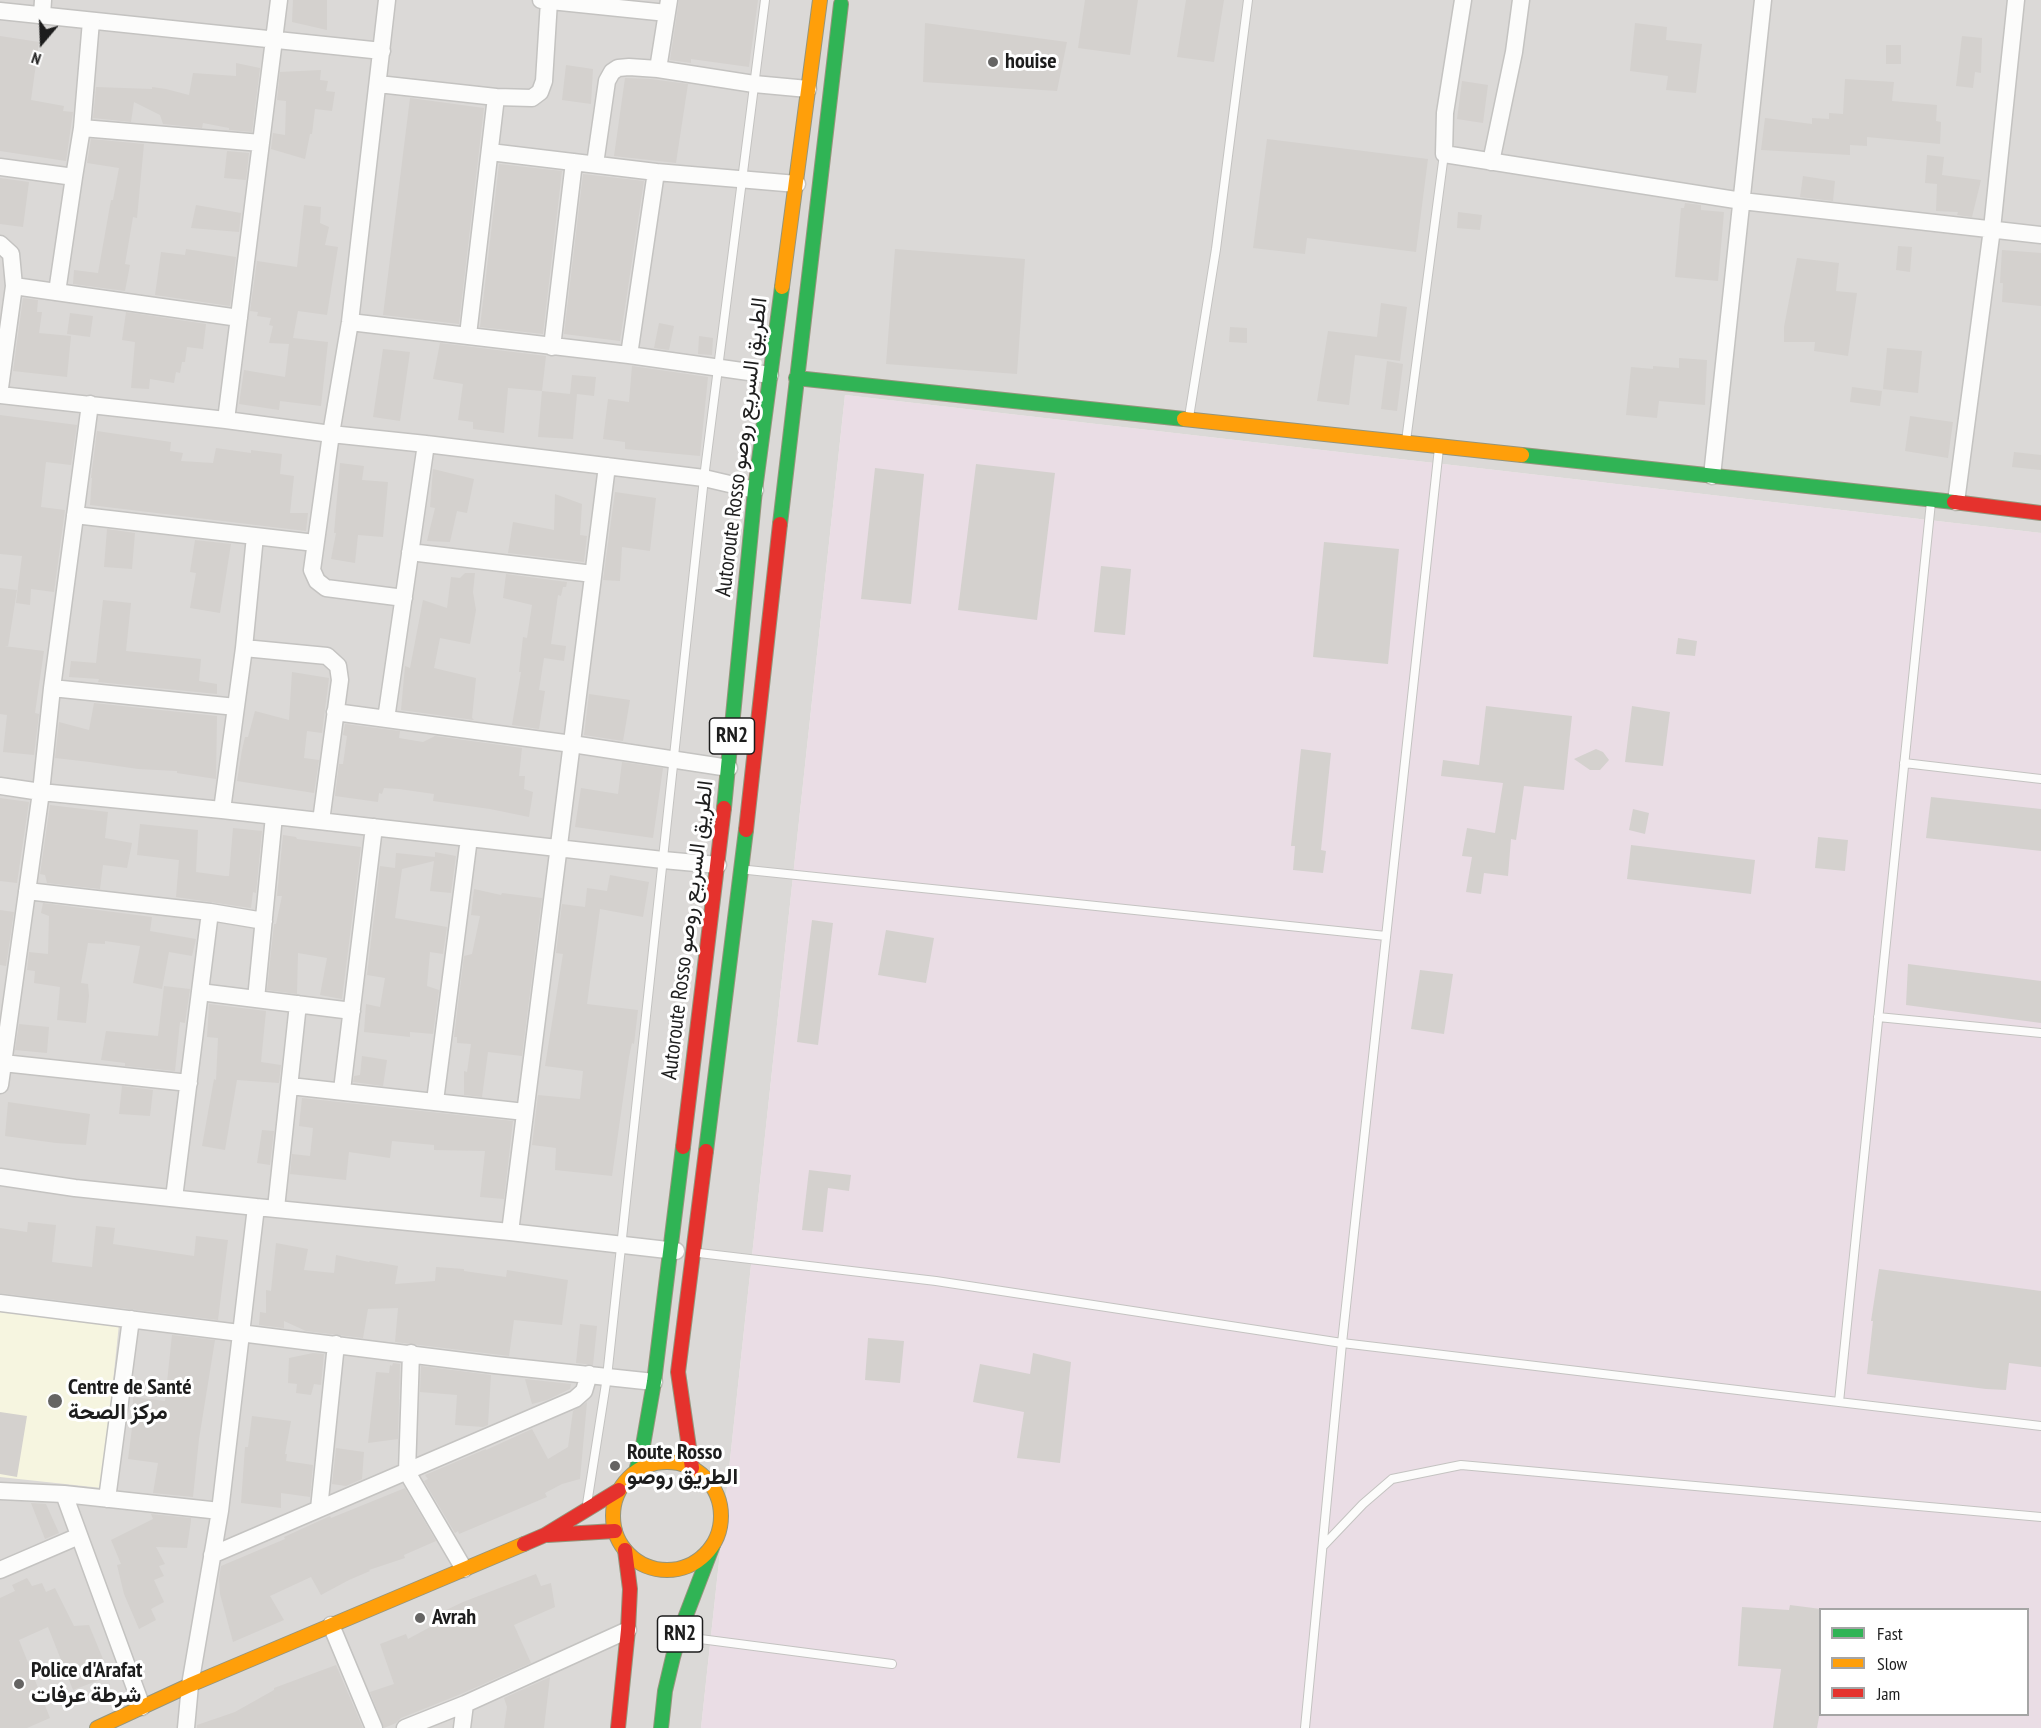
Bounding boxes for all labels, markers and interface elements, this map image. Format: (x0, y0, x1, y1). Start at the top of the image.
north arrow (12, 12, 72, 72)
text: N (29, 48, 43, 70)
place label: houise (1005, 49, 1057, 75)
marker: houise (986, 55, 1000, 69)
street label: Autoroute Rosso الطريق السريع روصو (711, 296, 773, 598)
road number: RN2 (710, 718, 754, 754)
street label: Autoroute Rosso الطريق السريع روصو (657, 779, 719, 1081)
place label: Centre de Santé مركز الصحة (68, 1375, 192, 1426)
marker: Centre de Santé مركز الصحة (46, 1392, 64, 1410)
place label: Route Rosso الطريق روصو (627, 1440, 738, 1492)
marker: Route Rosso الطريق روصو (608, 1459, 622, 1473)
place label: Avrah (432, 1605, 476, 1631)
legend (1819, 1608, 2029, 1716)
marker: Avrah (413, 1611, 427, 1625)
road number: RN2 (658, 1616, 702, 1652)
text: Fast (1877, 1622, 1903, 1645)
text: Slow (1877, 1652, 1907, 1675)
place label: Police d'Arafat شرطة عرفات (31, 1658, 142, 1710)
marker: Police d'Arafat شرطة عرفات (12, 1677, 26, 1691)
text: Jam (1877, 1682, 1900, 1705)

